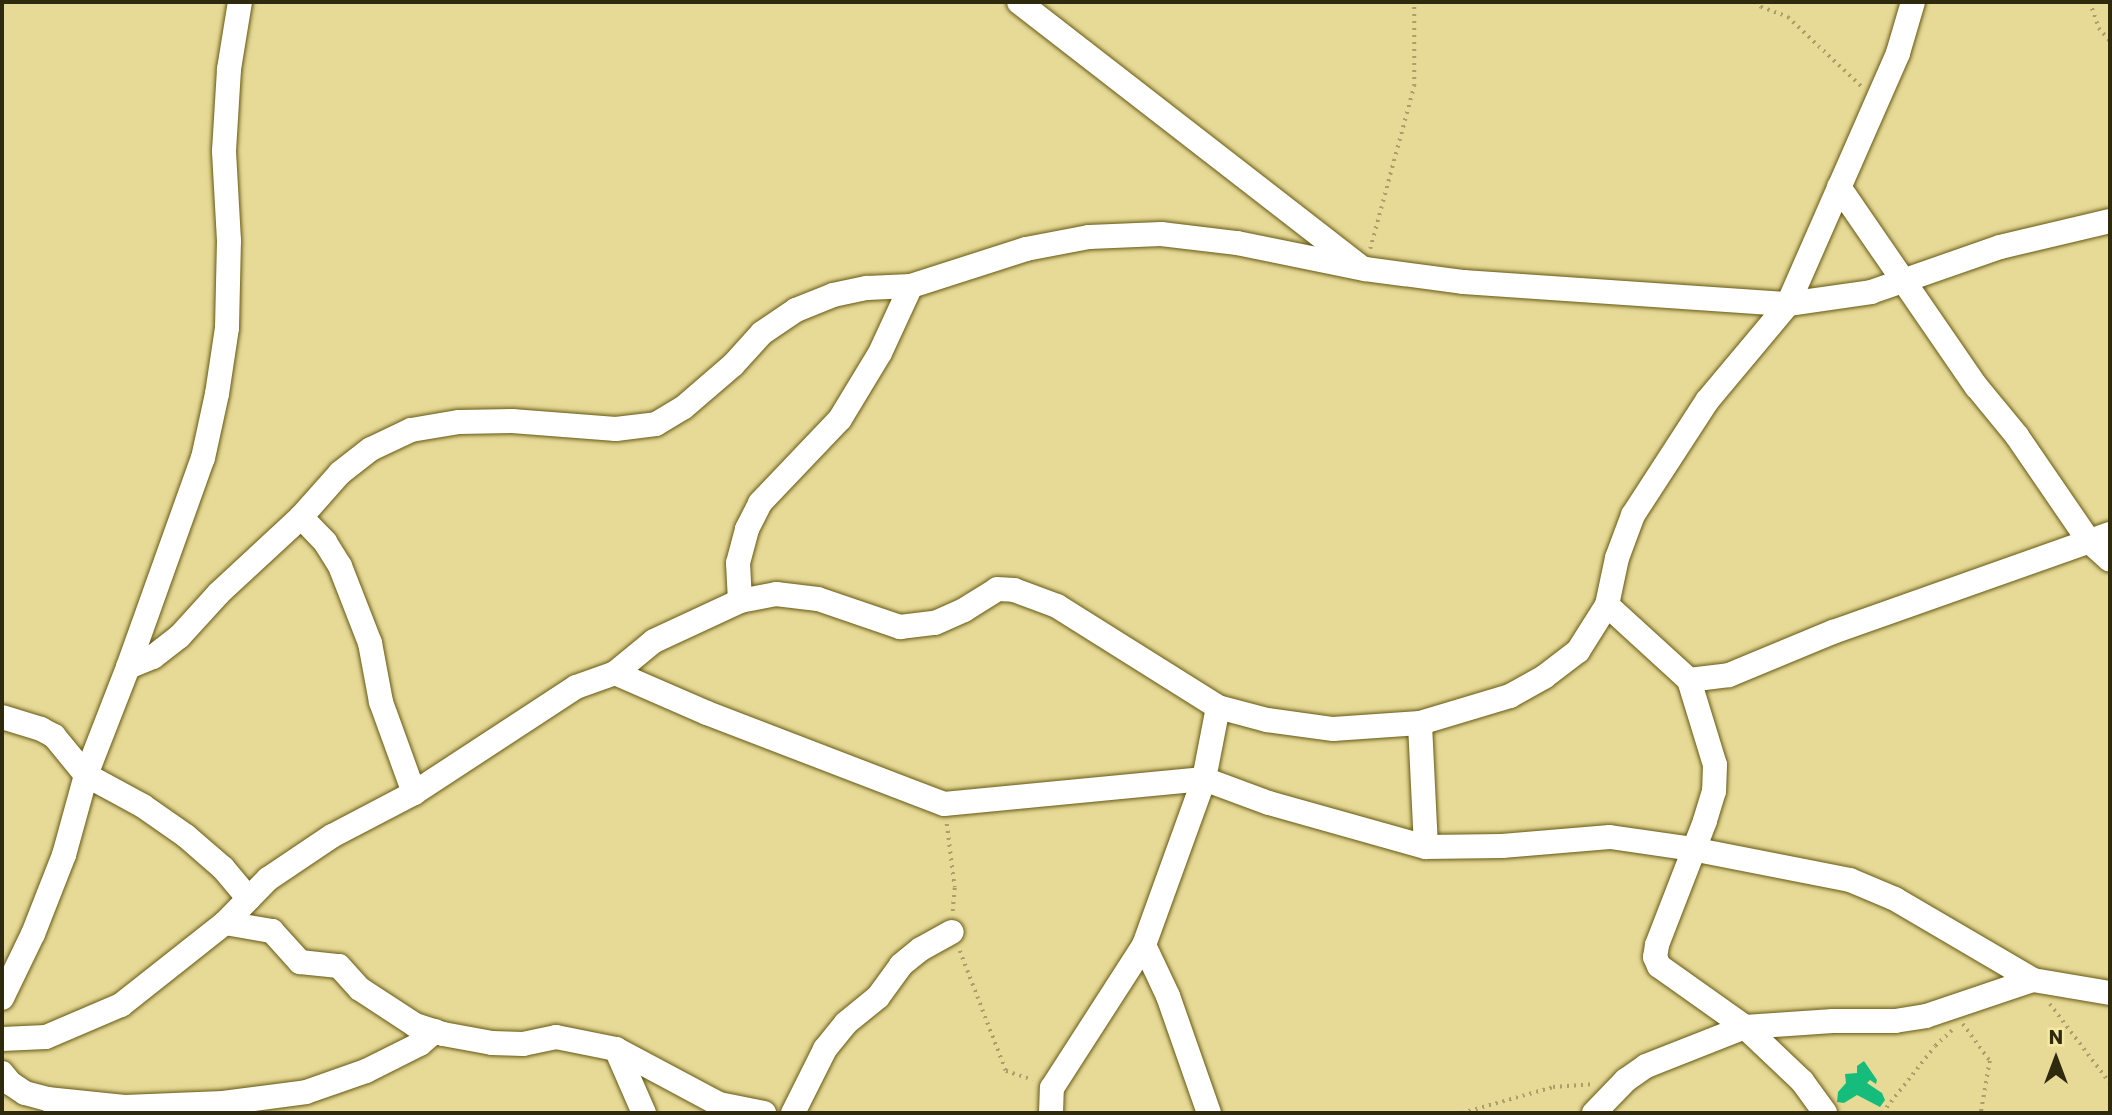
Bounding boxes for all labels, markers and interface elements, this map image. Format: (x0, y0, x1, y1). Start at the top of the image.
north arrow (2021, 1024, 2091, 1094)
text: N (2049, 1024, 2063, 1051)

